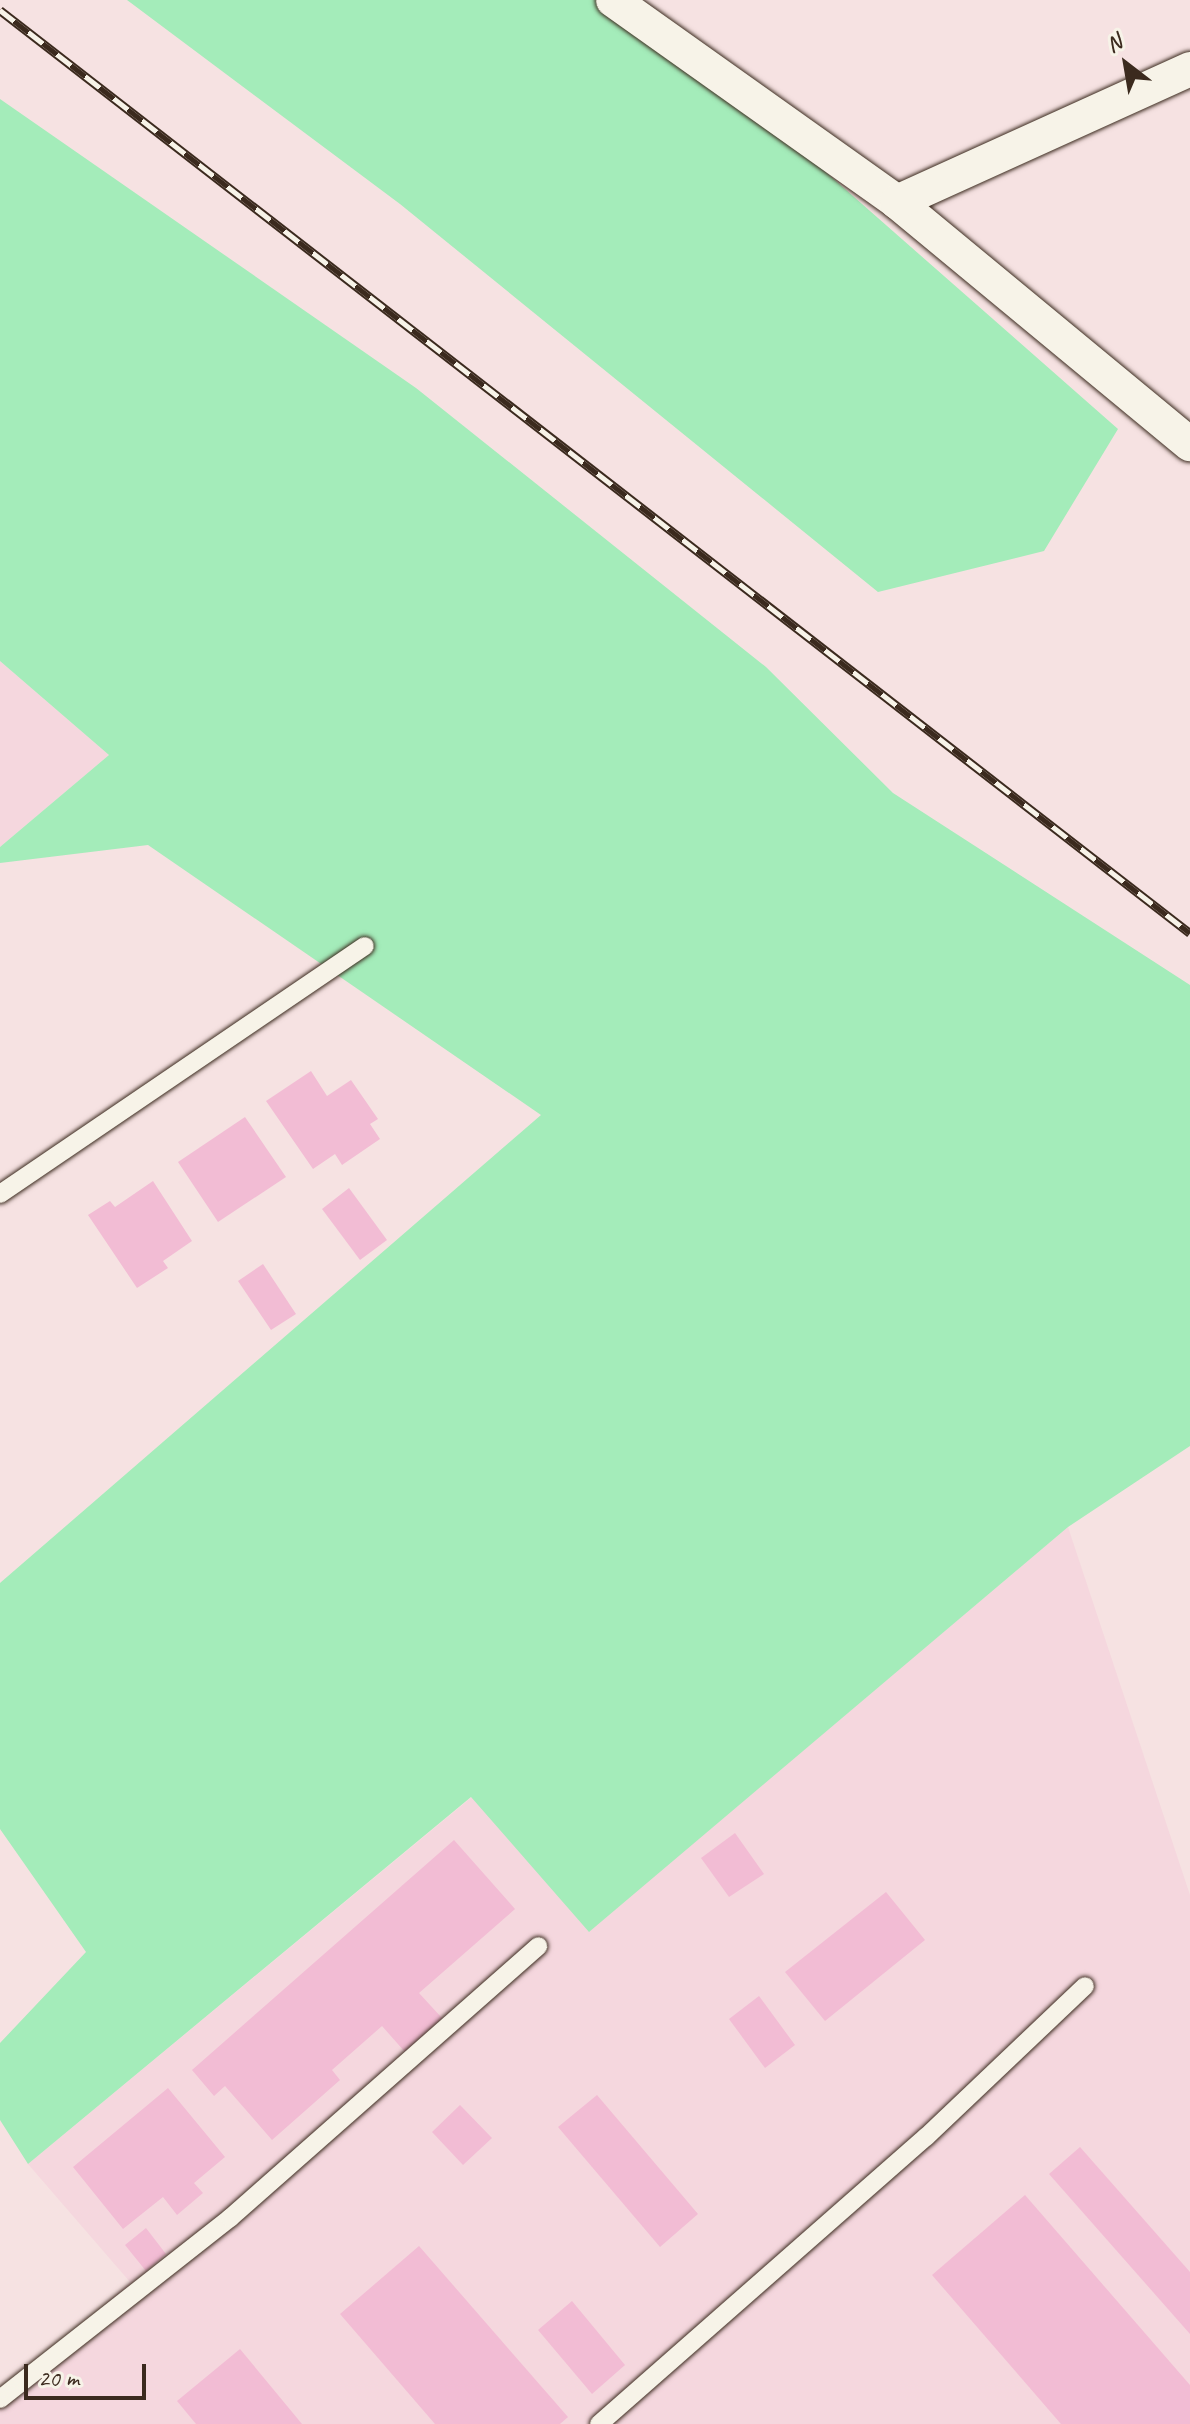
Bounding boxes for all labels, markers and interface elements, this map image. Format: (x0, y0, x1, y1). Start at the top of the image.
north arrow (1086, 24, 1166, 104)
text: N (1101, 28, 1127, 59)
scale bar (28, 2348, 150, 2398)
text: 20 m (38, 2363, 79, 2393)

